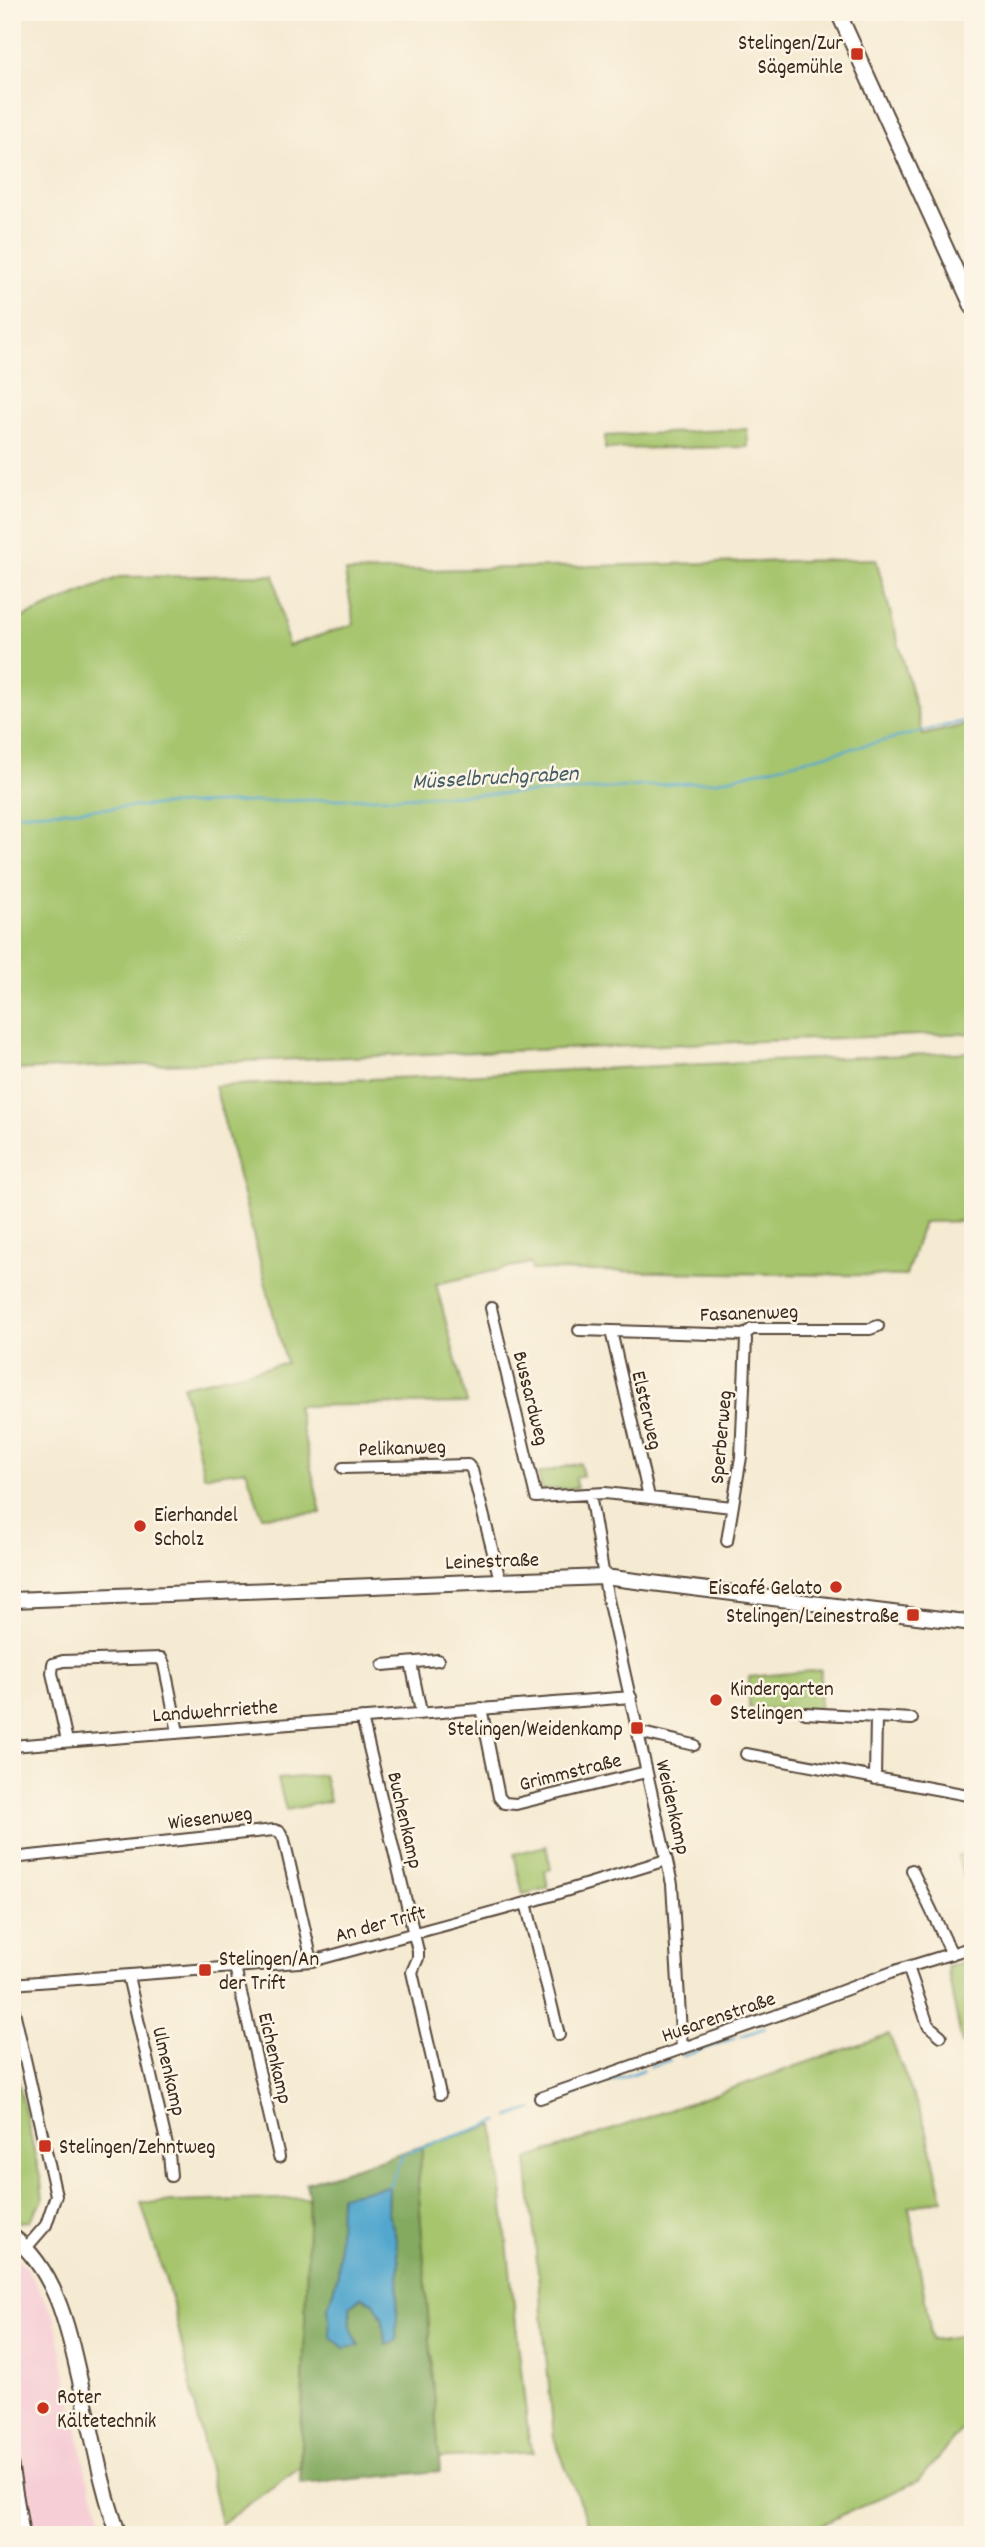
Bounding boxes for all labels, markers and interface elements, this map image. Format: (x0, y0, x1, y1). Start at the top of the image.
place label: Stelingen/Zur Sägemühle (738, 30, 843, 84)
marker: Stelingen/Zur Sägemühle (849, 46, 865, 62)
water label: Müsselbruchgraben (411, 759, 581, 800)
street label: Fasanenweg (699, 1298, 799, 1332)
street label: Bussardweg (503, 1348, 555, 1449)
street label: Elsterweg (621, 1368, 669, 1453)
street label: Sperberweg (704, 1389, 742, 1485)
street label: Pelikanweg (358, 1433, 446, 1467)
place label: Eierhandel Scholz (154, 1502, 238, 1556)
marker: Eierhandel Scholz (132, 1518, 148, 1534)
street label: Leinestraße (445, 1546, 540, 1580)
place label: Eiscafé Gelato (708, 1575, 822, 1605)
marker: Eiscafé Gelato (828, 1579, 844, 1595)
place label: Stelingen/Leinestraße (726, 1603, 899, 1633)
marker: Stelingen/Leinestraße (905, 1607, 921, 1623)
place label: Kindergarten Stelingen (730, 1676, 834, 1730)
marker: Kindergarten Stelingen (708, 1692, 724, 1708)
street label: Landwehrriethe (151, 1694, 279, 1732)
place label: Stelingen/Weidenkamp (448, 1716, 623, 1746)
marker: Stelingen/Weidenkamp (629, 1720, 645, 1736)
street label: Grimmstraße (516, 1747, 625, 1801)
street label: Weidenkamp (646, 1757, 697, 1858)
street label: Buchenkamp (377, 1769, 429, 1872)
street label: Wiesenweg (166, 1800, 254, 1840)
street label: An der Trift (332, 1899, 430, 1952)
place label: Stelingen/An der Trift (219, 1946, 319, 2000)
marker: Stelingen/An der Trift (197, 1962, 213, 1978)
street label: Husarenstraße (658, 1985, 780, 2052)
street label: Eichenkamp (248, 2010, 298, 2107)
street label: Ulmenkamp (142, 2024, 192, 2119)
place label: Stelingen/Zehntweg (59, 2134, 215, 2164)
marker: Stelingen/Zehntweg (37, 2138, 53, 2154)
place label: Roter Kältetechnik (57, 2384, 156, 2438)
marker: Roter Kältetechnik (35, 2400, 51, 2416)

